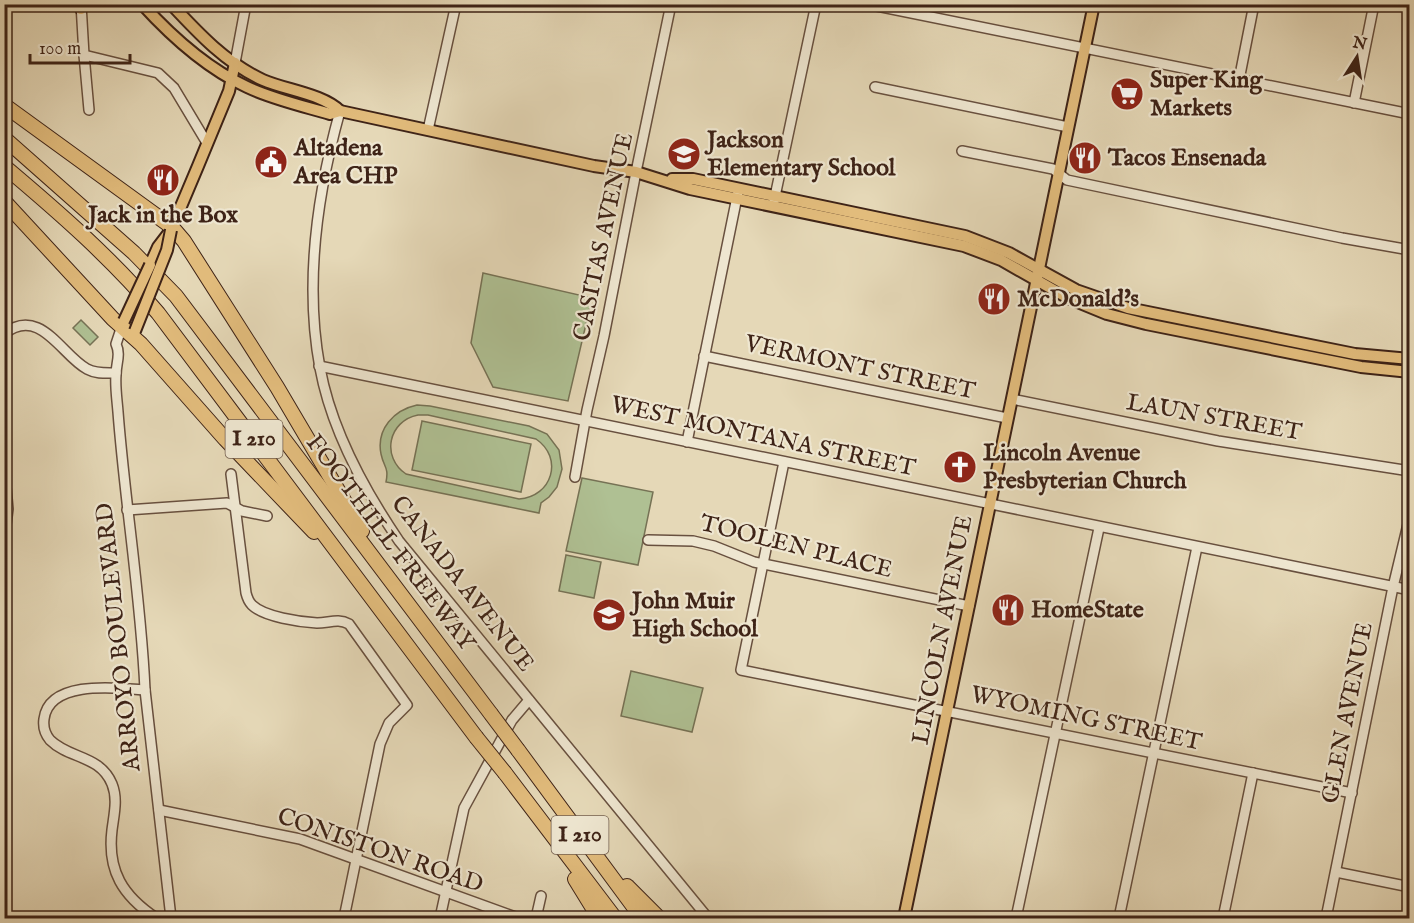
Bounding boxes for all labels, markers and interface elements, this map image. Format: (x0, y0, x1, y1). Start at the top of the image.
scale bar (30, 27, 130, 65)
north arrow (1327, 27, 1387, 87)
text: N (1350, 33, 1369, 56)
text: 100 m (39, 38, 81, 61)
place label: Super King Markets (1150, 65, 1263, 124)
supermarket icon: Super King Markets (1109, 76, 1145, 112)
place label: Jackson Elementary School (704, 125, 896, 184)
street label: CASITAS AVENUE (567, 130, 641, 344)
place label: Altadena Area CHP (293, 133, 397, 192)
school or university icon: Jackson Elementary School (666, 136, 702, 172)
restaurant icon: Tacos Ensenada (1067, 140, 1103, 176)
place label: Tacos Ensenada (1107, 143, 1267, 174)
public building icon: Altadena Area CHP (253, 144, 289, 180)
restaurant icon: Jack in the Box (145, 162, 181, 198)
place label: Jack in the Box (85, 200, 238, 231)
restaurant icon: McDonald's (976, 281, 1012, 317)
place label: McDonald's (1017, 284, 1140, 315)
street label: VERMONT STREET (741, 328, 978, 408)
street label: LAUN STREET (1124, 387, 1305, 449)
street label: WEST MONTANA STREET (608, 390, 919, 485)
road number: I 210 (226, 420, 282, 458)
street label: FOOTHILL FREEWAY (298, 429, 483, 659)
place label: Lincoln Avenue Presbyterian Church (983, 438, 1187, 497)
church icon: Lincoln Avenue Presbyterian Church (942, 449, 978, 485)
street label: CANADA AVENUE (384, 490, 540, 678)
street label: ARROYO BOULEVARD (89, 501, 149, 774)
street label: TOOLEN PLACE (697, 508, 895, 586)
street label: LINCOLN AVENUE (906, 513, 980, 747)
place label: John Muir High School (629, 586, 758, 645)
restaurant icon: HomeState (990, 592, 1026, 628)
place label: HomeState (1031, 595, 1144, 626)
school or university icon: John Muir High School (591, 597, 627, 633)
street label: GLEN AVENUE (1315, 620, 1381, 806)
street label: WYOMING STREET (968, 679, 1205, 759)
street label: CONISTON ROAD (273, 801, 487, 901)
road number: I 210 (552, 816, 608, 854)

